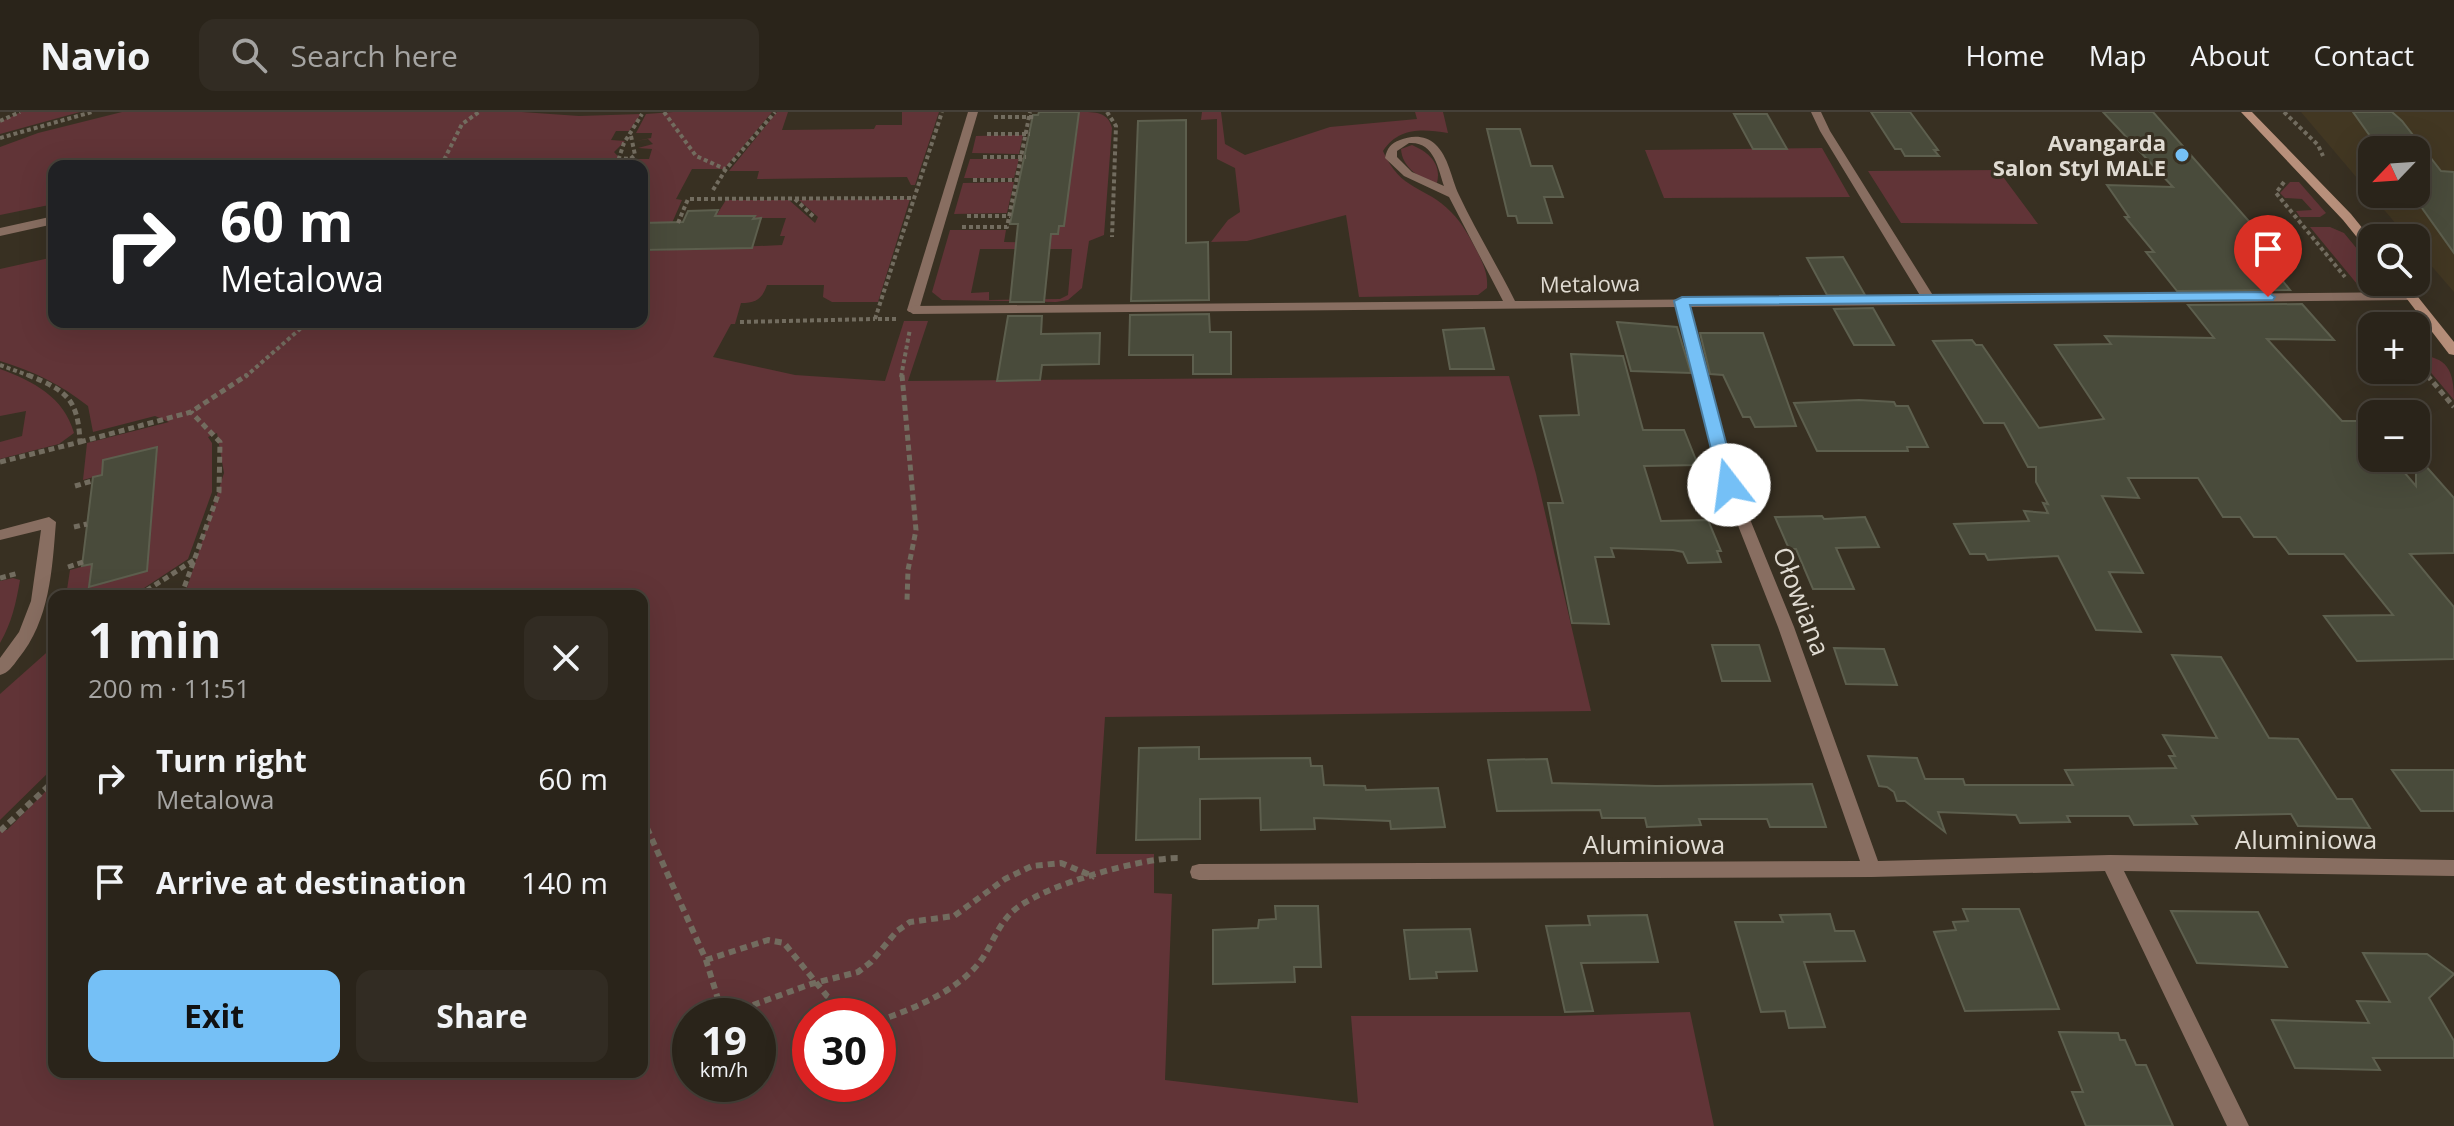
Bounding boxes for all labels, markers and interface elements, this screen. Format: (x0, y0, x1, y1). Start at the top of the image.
search box (199, 19, 759, 91)
text: Navio (40, 29, 151, 81)
icon: search (227, 33, 271, 77)
text: Search here (291, 35, 458, 76)
text: Home (1966, 36, 2045, 74)
text: Map (2089, 36, 2147, 74)
text: About (2191, 36, 2269, 74)
text: Contact (2313, 36, 2414, 74)
place label: Avangarda Salon Styl MALE (1993, 127, 2166, 182)
north arrow (2358, 136, 2430, 208)
map controls (2358, 136, 2430, 472)
marker: Avangarda Salon Styl MALE (2173, 146, 2191, 164)
text: 60 m (220, 182, 354, 258)
icon: right (88, 192, 192, 296)
pin (2234, 215, 2302, 297)
button: search (2358, 224, 2430, 296)
icon: arrive (2246, 227, 2290, 271)
text: Metalowa (220, 254, 384, 303)
street label: Metalowa (1540, 267, 1640, 299)
button: + (2358, 312, 2430, 384)
button: − (2358, 400, 2430, 472)
position arrow (1687, 443, 1771, 527)
street label: Ołowiana (1765, 541, 1839, 661)
text: 1 min (88, 607, 221, 672)
button: close (524, 616, 608, 700)
text: 200 m · 11:51 (88, 670, 250, 706)
text: Turn right (156, 740, 307, 781)
icon: right (88, 756, 132, 800)
text: 60 m (538, 758, 608, 799)
text: Metalowa (156, 781, 275, 817)
street label: Aluminiowa (2235, 821, 2377, 857)
street label: Aluminiowa (1583, 826, 1725, 862)
icon: arrive (88, 860, 132, 904)
text: Arrive at destination (156, 862, 467, 903)
text: 140 m (521, 862, 608, 903)
button: Exit (88, 970, 340, 1062)
button: Share (356, 970, 608, 1062)
speed limit sign: 30 (792, 998, 896, 1102)
text: 19 (701, 1012, 747, 1067)
text: km/h (700, 1056, 748, 1083)

